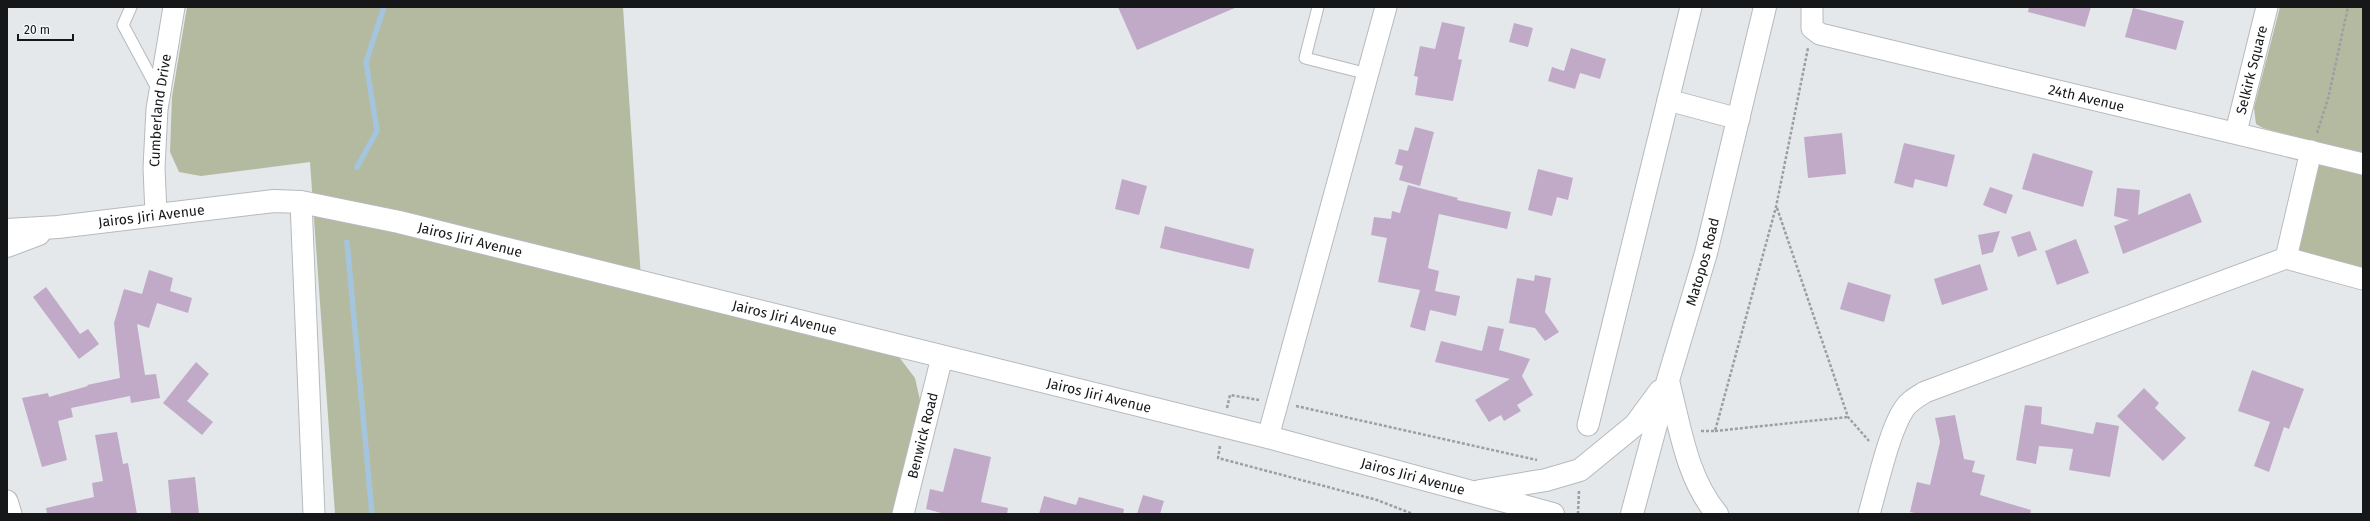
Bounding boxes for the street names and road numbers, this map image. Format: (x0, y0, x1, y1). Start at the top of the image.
street label: Selkirk Square (2232, 24, 2271, 116)
street label: Cumberland Drive (146, 52, 175, 167)
street label: 24th Avenue (2047, 81, 2126, 115)
street label: Jairos Jiri Avenue (97, 201, 205, 231)
street label: Matopos Road (1682, 216, 1723, 308)
street label: Jairos Jiri Avenue (416, 218, 524, 261)
street label: Jairos Jiri Avenue (731, 296, 839, 339)
street label: Jairos Jiri Avenue (1045, 374, 1153, 416)
street label: Benwick Road (904, 391, 941, 480)
street label: Jairos Jiri Avenue (1359, 454, 1467, 498)

